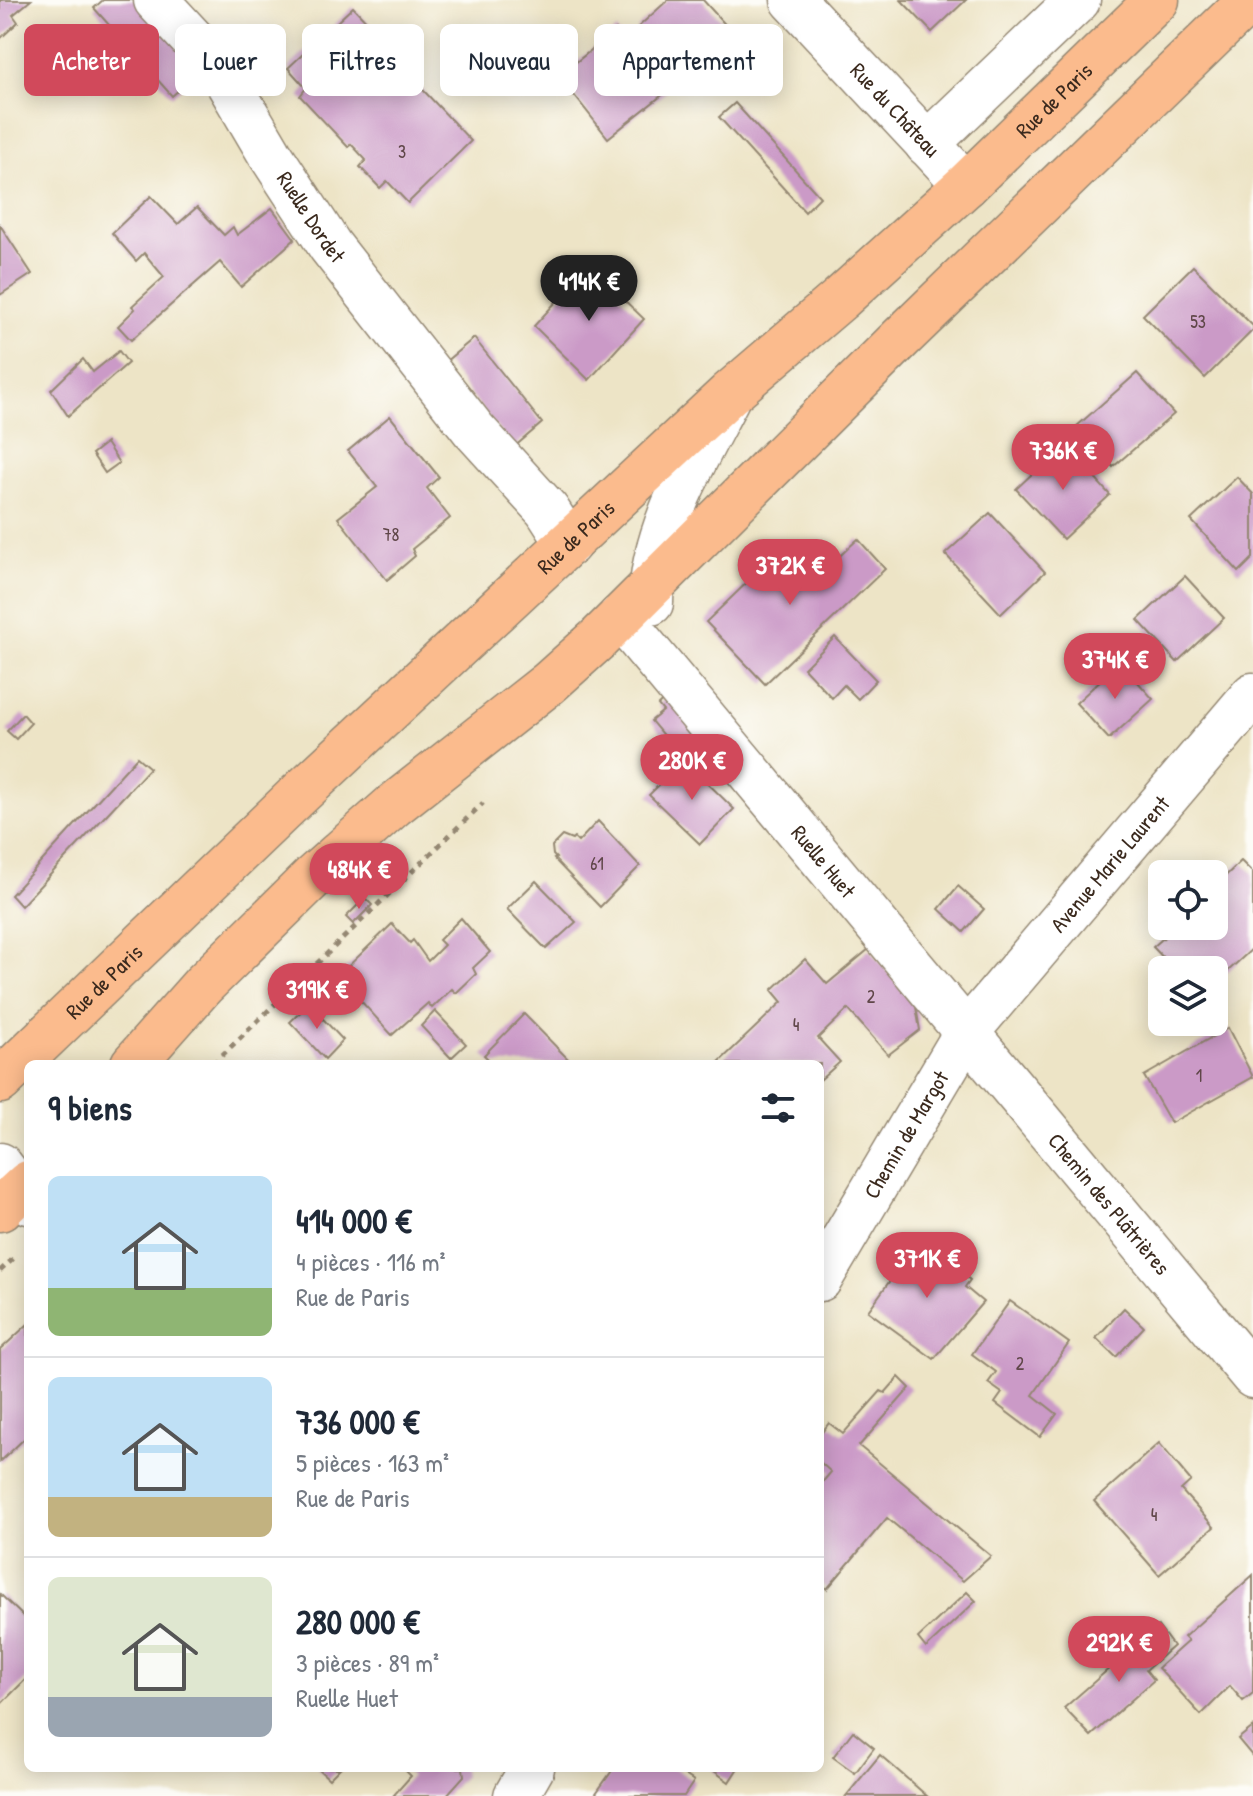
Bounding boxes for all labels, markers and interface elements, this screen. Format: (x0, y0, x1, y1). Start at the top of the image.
chip: Acheter (24, 24, 159, 96)
chip: Louer (175, 24, 286, 96)
chip: Filtres (302, 24, 424, 96)
chip: Nouveau (440, 24, 578, 96)
chip: Appartement (594, 24, 783, 96)
street label: Rue du Château (844, 56, 947, 163)
street label: Rue de Paris (1009, 56, 1099, 144)
house number: 3 (398, 139, 406, 164)
street label: Ruelle Dordet (270, 165, 353, 269)
pin: 414K € (524, 255, 654, 323)
text: 414K € (558, 263, 620, 298)
house number: 53 (1190, 309, 1206, 334)
pin: 736K € (998, 424, 1128, 492)
text: 736K € (1030, 432, 1096, 467)
street label: Rue de Paris (530, 493, 621, 581)
house number: 78 (383, 522, 400, 547)
pin: 372K € (725, 539, 855, 607)
text: 372K € (756, 547, 824, 582)
pin: 374K € (1050, 633, 1180, 701)
text: 374K € (1082, 641, 1148, 676)
pin: 280K € (627, 734, 757, 802)
text: 280K € (658, 742, 726, 777)
street label: Avenue Marie Laurent (1043, 789, 1176, 938)
street label: Ruelle Huet (785, 818, 863, 904)
pin: 484K € (294, 843, 424, 911)
text: 484K € (328, 851, 390, 886)
house number: 61 (590, 851, 604, 876)
map controls (1148, 860, 1228, 1036)
button: locate (1148, 860, 1228, 940)
street label: Rue de Paris (59, 937, 149, 1025)
button: layers (1148, 956, 1228, 1036)
pin: 319K € (252, 963, 382, 1031)
text: 319K € (286, 971, 348, 1006)
house number: 2 (867, 984, 876, 1009)
house number: 4 (793, 1012, 800, 1037)
house number: 1 (1196, 1063, 1202, 1088)
street label: Chemin de Margot (856, 1065, 956, 1204)
text: 9 biens (48, 1085, 132, 1131)
icon: filters (756, 1086, 800, 1130)
street label: Chemin des Plâtrières (1041, 1126, 1177, 1281)
text: 414 000 € (296, 1198, 412, 1244)
icon: home (112, 1208, 208, 1304)
pin: 371K € (862, 1232, 992, 1300)
text: 371K € (894, 1240, 960, 1275)
text: 4 pièces · 116 m² (296, 1244, 446, 1279)
text: Rue de Paris (296, 1279, 410, 1314)
house number: 2 (1016, 1351, 1025, 1376)
text: 736 000 € (296, 1399, 419, 1445)
icon: home (112, 1409, 208, 1505)
text: 5 pièces · 163 m² (296, 1445, 449, 1480)
text: Rue de Paris (296, 1480, 410, 1515)
house number: 4 (1151, 1502, 1158, 1527)
text: 280 000 € (296, 1599, 420, 1645)
icon: home (112, 1609, 208, 1705)
pin: 292K € (1054, 1616, 1184, 1684)
text: 292K € (1086, 1624, 1152, 1659)
text: 3 pièces · 89 m² (296, 1645, 439, 1680)
text: Ruelle Huet (296, 1680, 398, 1715)

